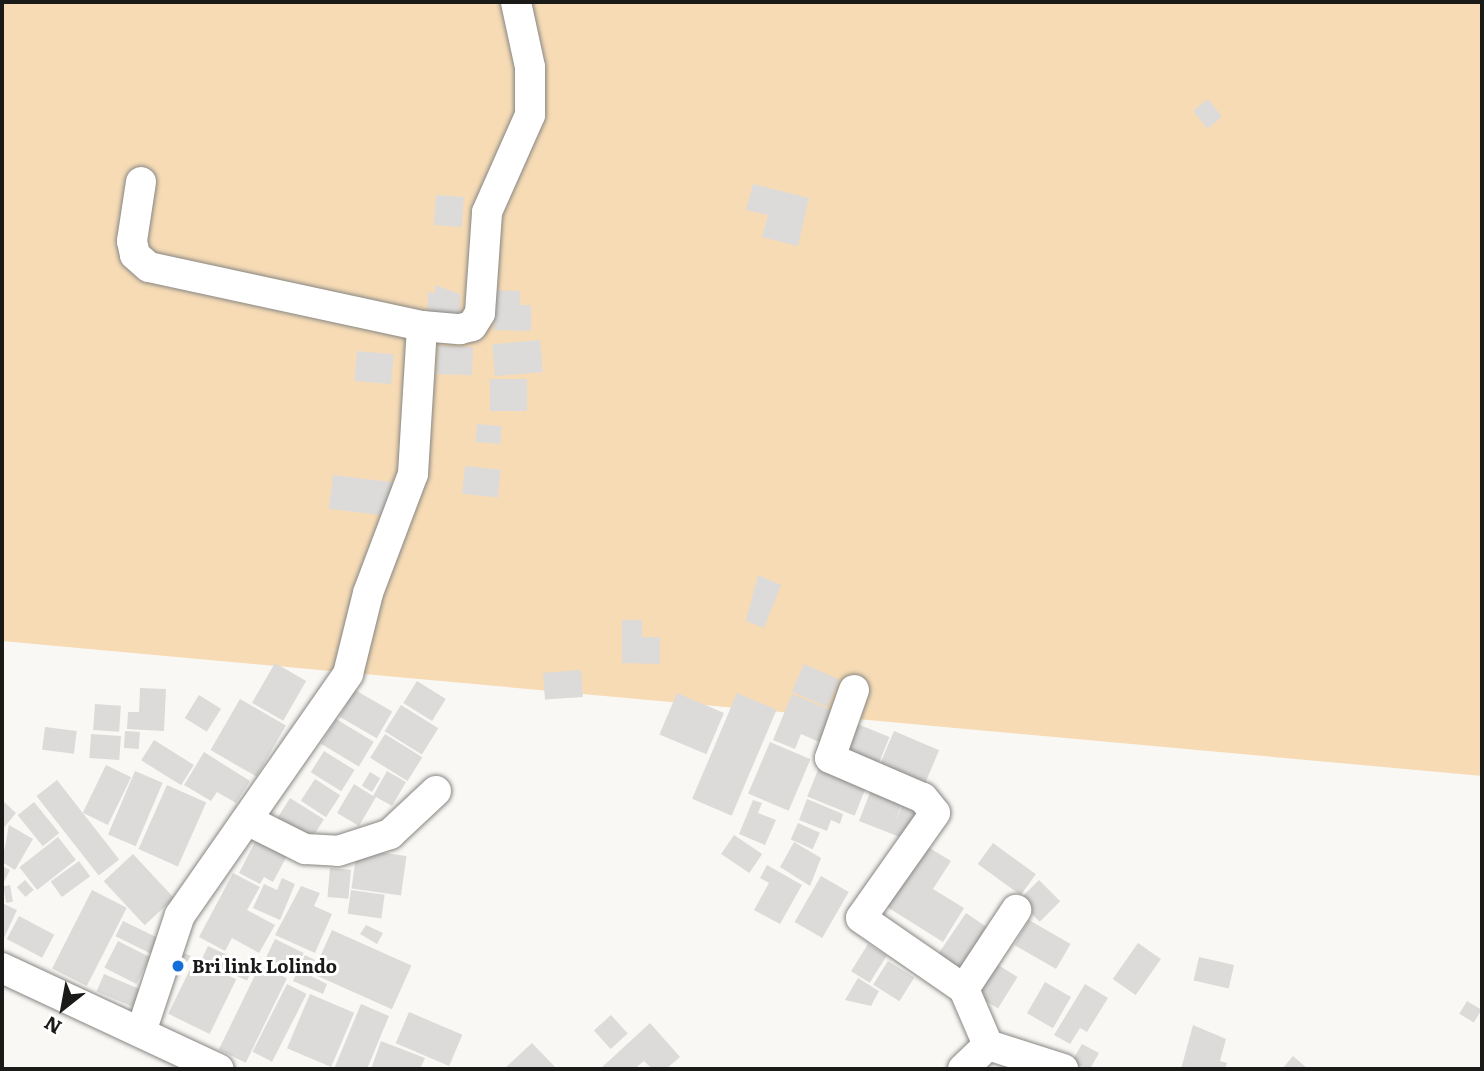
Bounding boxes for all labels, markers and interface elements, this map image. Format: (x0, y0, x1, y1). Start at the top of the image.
place label: Bri link Lolindo (192, 955, 337, 977)
marker: Bri link Lolindo (170, 958, 186, 974)
north arrow (28, 973, 98, 1043)
text: N (38, 1010, 66, 1042)

